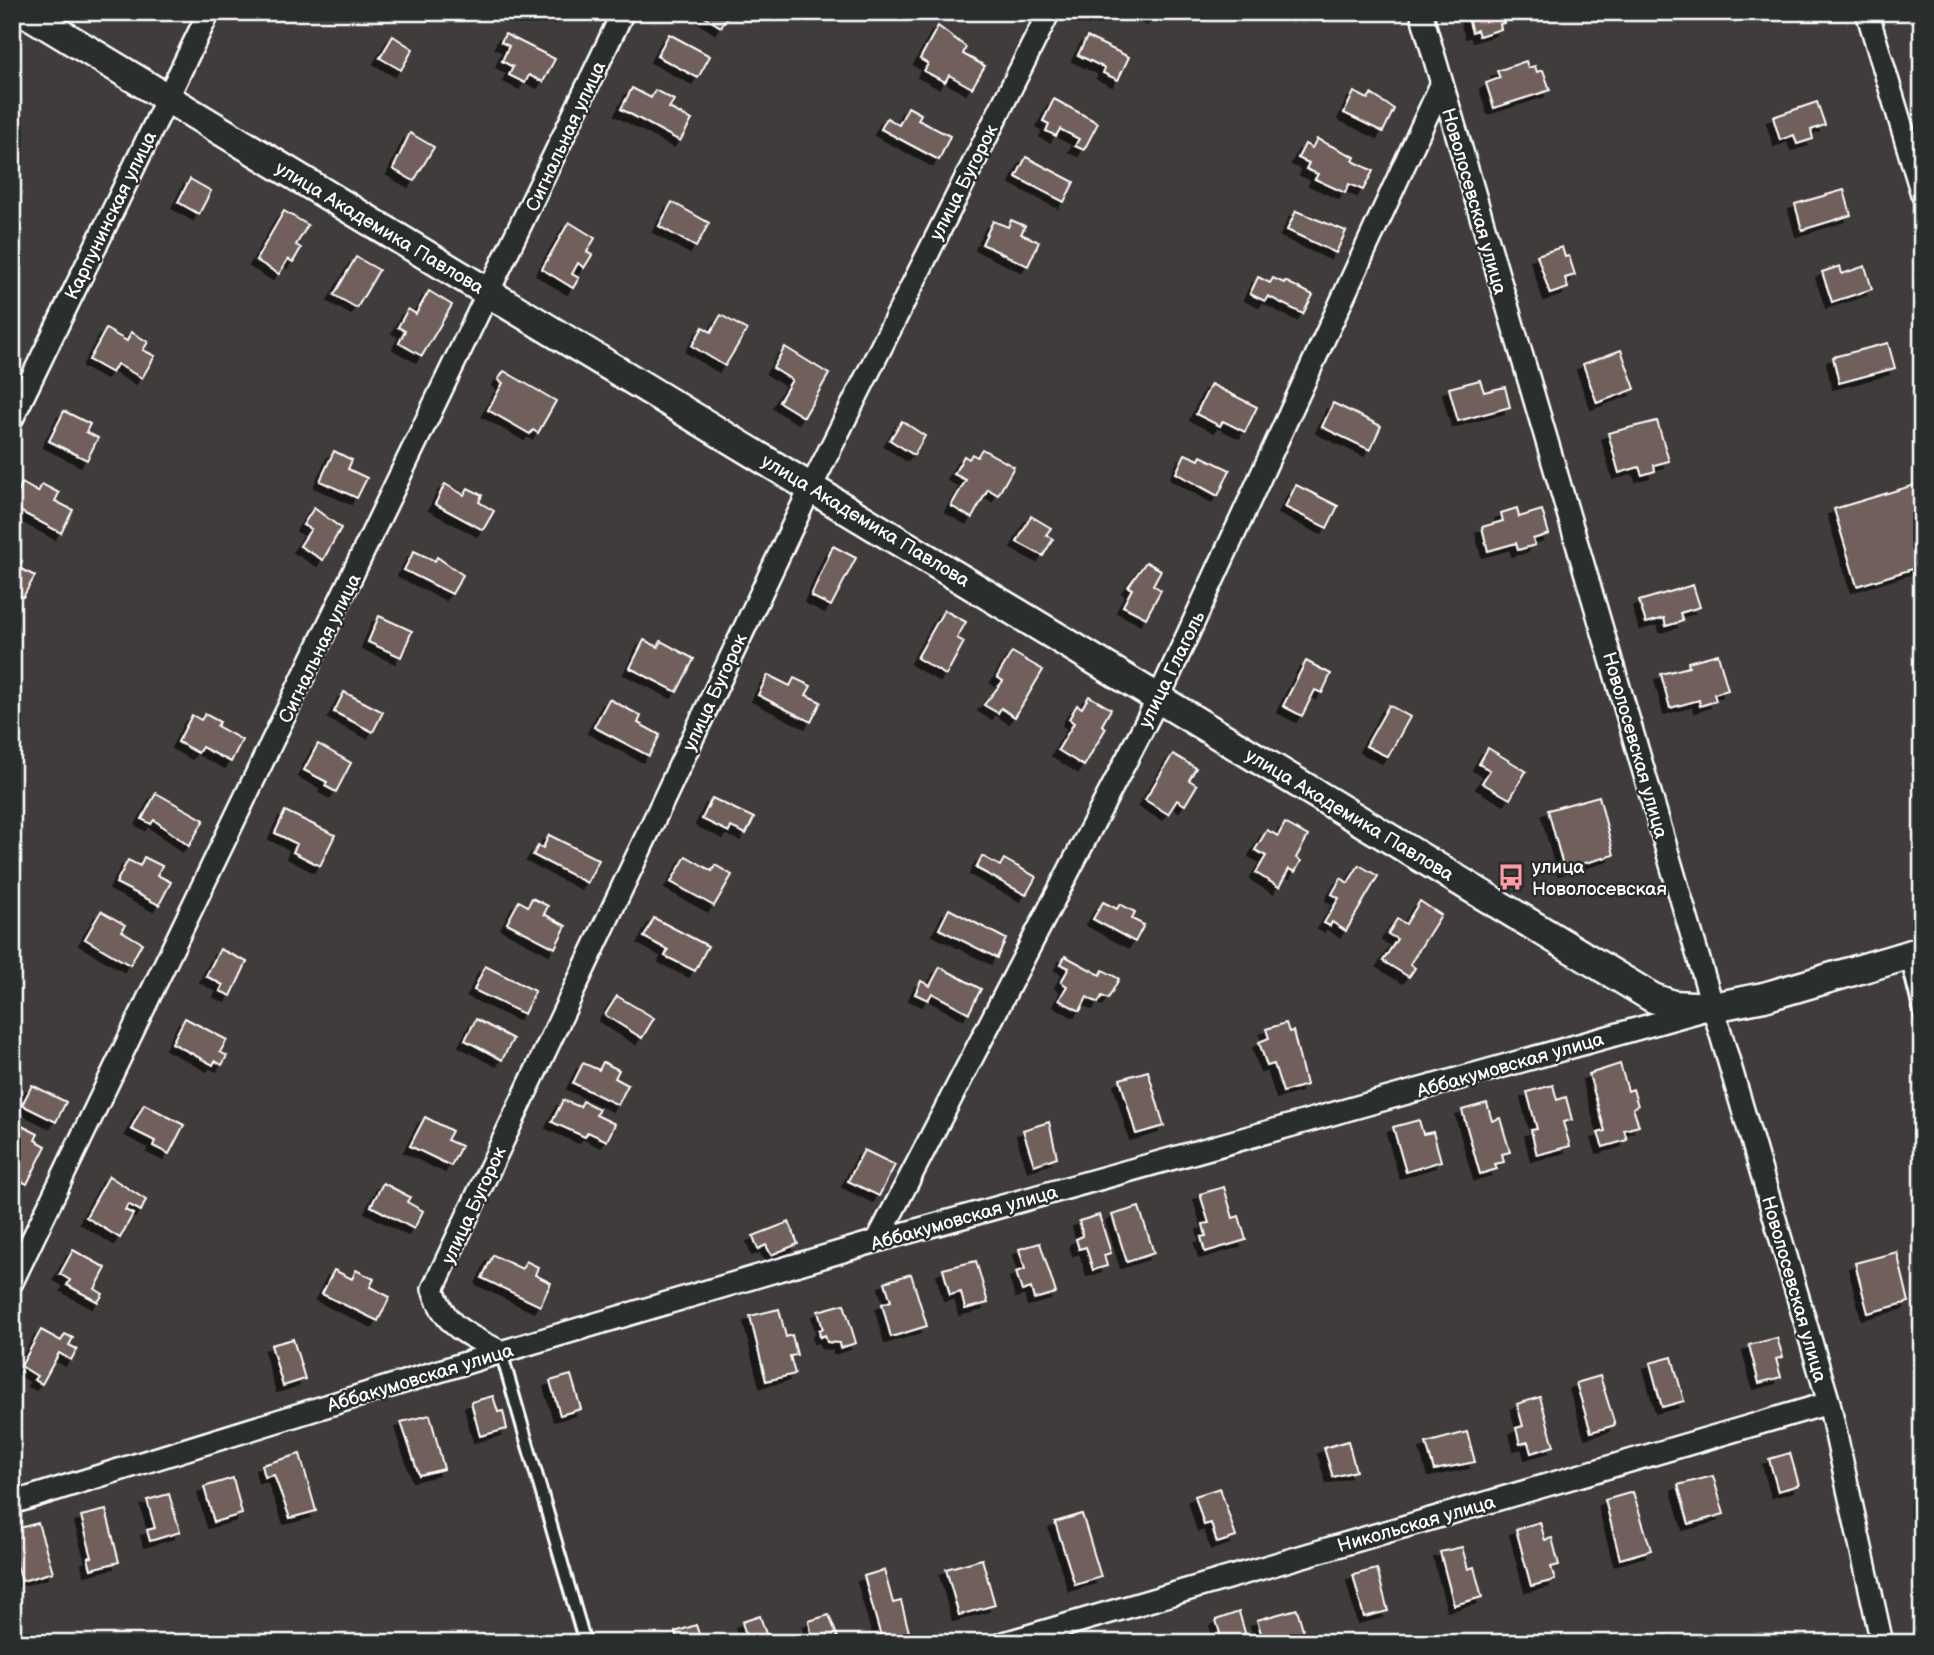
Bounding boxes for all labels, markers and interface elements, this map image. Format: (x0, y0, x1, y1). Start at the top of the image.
street label: Сигнальная улица (521, 58, 611, 215)
street label: Новолосевская улица (1436, 106, 1511, 297)
street label: улица Бугорок (925, 121, 1003, 245)
street label: Карпунинская улица (61, 128, 162, 304)
street label: улица Академика Павлова (271, 157, 488, 300)
street label: улица Академика Павлова (757, 450, 974, 593)
street label: Сигнальная улица (274, 570, 366, 727)
street label: улица Глаголь (1134, 607, 1211, 732)
street label: улица Бугорок (678, 630, 753, 755)
street label: Новолосевская улица (1597, 650, 1672, 841)
street label: улица Академика Павлова (1241, 744, 1458, 887)
place label: улица Новолосевская (1532, 856, 1667, 901)
bus stop icon: улица Новолосевская (1496, 862, 1526, 892)
street label: Аббакумовская улица (1413, 1028, 1607, 1103)
street label: улица Бугорок (437, 1143, 512, 1268)
street label: Аббакумовская улица (867, 1181, 1061, 1256)
street label: Новолосевская улица (1756, 1194, 1831, 1385)
street label: Аббакумовская улица (324, 1339, 516, 1418)
street label: Никольская улица (1335, 1491, 1498, 1558)

